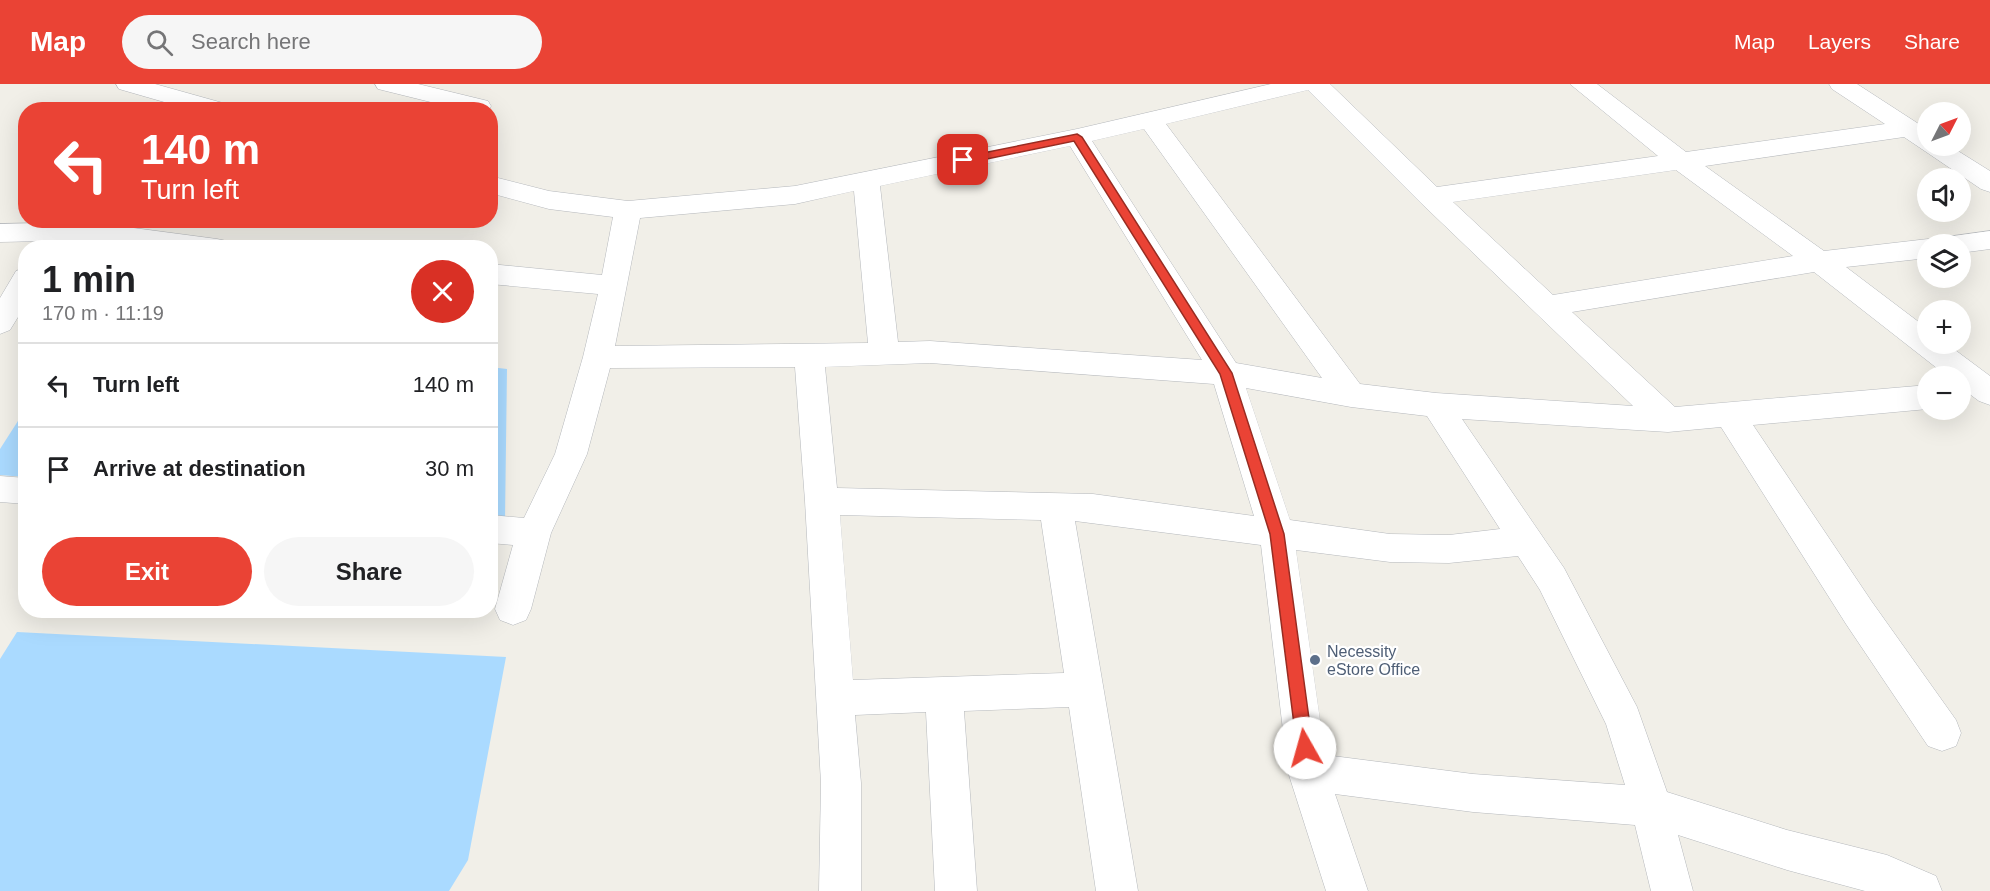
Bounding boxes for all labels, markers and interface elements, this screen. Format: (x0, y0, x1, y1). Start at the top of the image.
search box (122, 15, 542, 69)
text: Map (30, 26, 86, 57)
icon: search (143, 26, 176, 59)
text: Search here (191, 29, 311, 54)
text: Map (1734, 30, 1775, 53)
text: Layers (1808, 30, 1871, 53)
text: Share (1904, 30, 1960, 53)
north arrow (1917, 102, 1971, 156)
map controls (1917, 102, 1971, 420)
icon: left (42, 126, 120, 204)
text: 140 m (141, 126, 260, 173)
pin (937, 134, 988, 185)
icon: arrive (946, 143, 979, 176)
button: sound (1917, 168, 1971, 222)
text: Turn left (141, 175, 239, 205)
button: layers (1917, 234, 1971, 288)
text: 1 min (42, 259, 136, 300)
button: close (411, 260, 474, 323)
button: + (1917, 300, 1971, 354)
text: 170 m · 11:19 (42, 302, 164, 324)
button: − (1917, 366, 1971, 420)
icon: left (42, 369, 75, 402)
text: Turn left (93, 372, 179, 397)
text: 140 m (413, 372, 474, 397)
icon: arrive (42, 453, 75, 486)
text: Arrive at destination (93, 456, 306, 481)
text: 30 m (425, 456, 474, 481)
button: Exit (42, 537, 252, 606)
button: Share (264, 537, 474, 606)
place label: Necessity eStore Office (1327, 643, 1420, 678)
marker: Necessity eStore Office (1308, 653, 1322, 667)
position arrow (1273, 716, 1337, 780)

